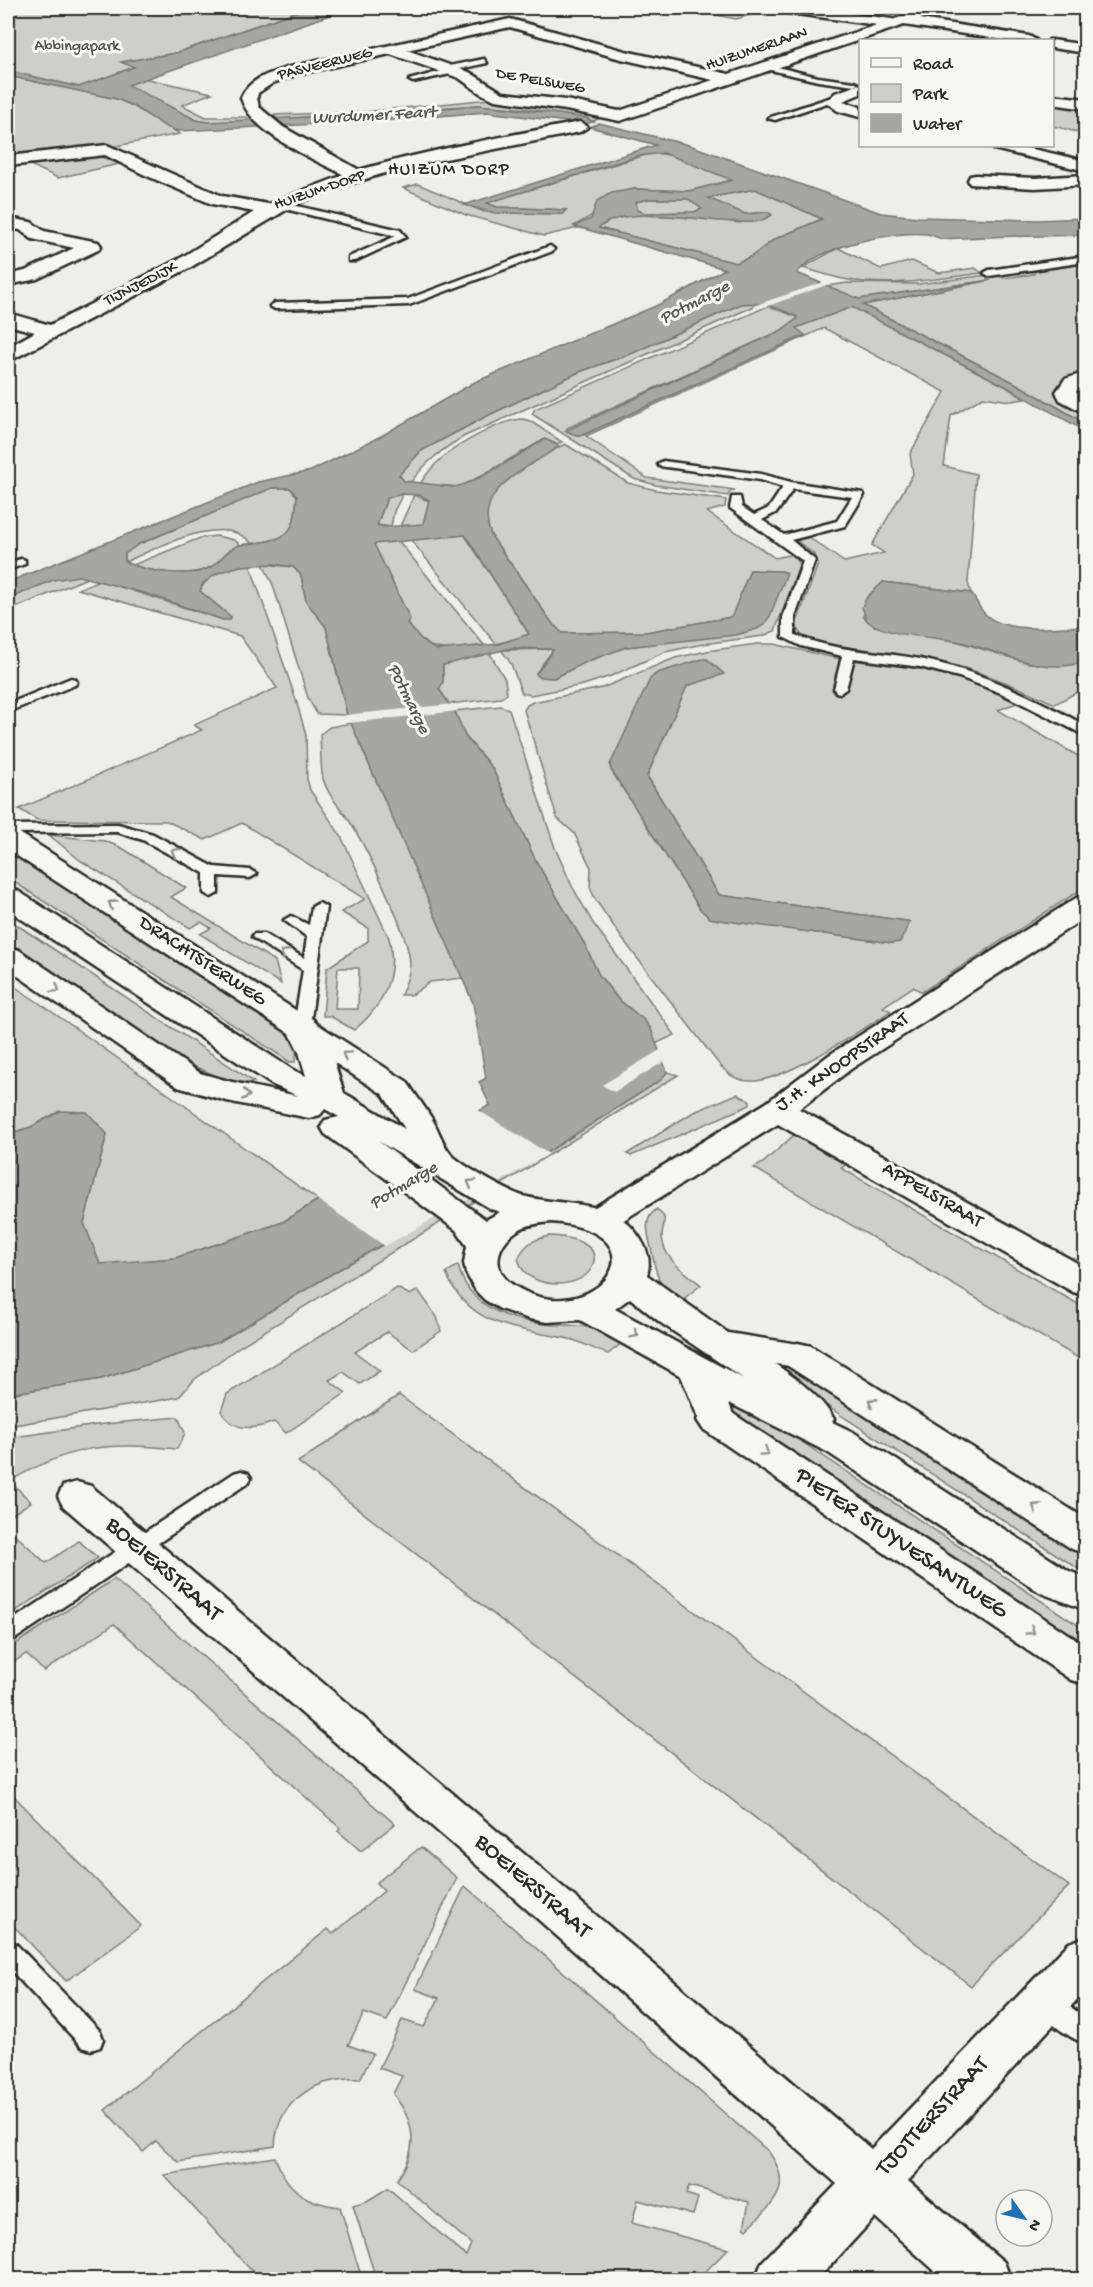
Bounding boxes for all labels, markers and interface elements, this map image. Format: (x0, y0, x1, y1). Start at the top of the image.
street label: HUIZUMERLAAN (704, 24, 810, 76)
park label: Abbingapark (35, 38, 121, 57)
legend (859, 39, 1054, 147)
street label: PASVEERWEG (275, 44, 375, 86)
text: Road (913, 55, 954, 76)
street label: DE PELSWEG (493, 65, 587, 99)
text: Park (912, 85, 949, 106)
water label: Wurdumer Feart (312, 102, 440, 130)
text: Water (913, 115, 963, 136)
district label: HUIZUM DORP (388, 160, 510, 181)
street label: HUIZUM-DORP (272, 166, 368, 215)
street label: TIJNJEDIJK (101, 258, 182, 312)
water label: Potmarge (657, 276, 734, 329)
water label: Potmarge (382, 661, 434, 738)
one-way arrow (171, 848, 182, 859)
one-way arrow (107, 900, 118, 911)
street label: DRACHTSTERWEG (132, 911, 271, 1012)
one-way arrow (280, 948, 290, 960)
one-way arrow (49, 982, 60, 993)
street label: J.H. KNOOPSTRAAT (772, 1008, 915, 1118)
one-way arrow (342, 1051, 353, 1062)
one-way arrow (241, 1088, 251, 1101)
water label: Potmarge (366, 1157, 442, 1214)
street label: APPELSTRAAT (878, 1158, 988, 1235)
one-way arrow (467, 1178, 477, 1190)
one-way arrow (629, 1326, 640, 1338)
one-way arrow (868, 1398, 878, 1410)
one-way arrow (758, 1445, 769, 1456)
street label: PIETER STUYVESANTWEG (788, 1461, 1014, 1627)
one-way arrow (1032, 1503, 1042, 1515)
street label: BOEIERSTRAAT (98, 1511, 229, 1630)
one-way arrow (1024, 1624, 1035, 1635)
street label: BOEIERSTRAAT (467, 1828, 598, 1947)
street label: TJOTTERSTRAAT (869, 2050, 997, 2184)
north arrow (994, 2188, 1054, 2248)
text: N (1022, 2215, 1044, 2235)

